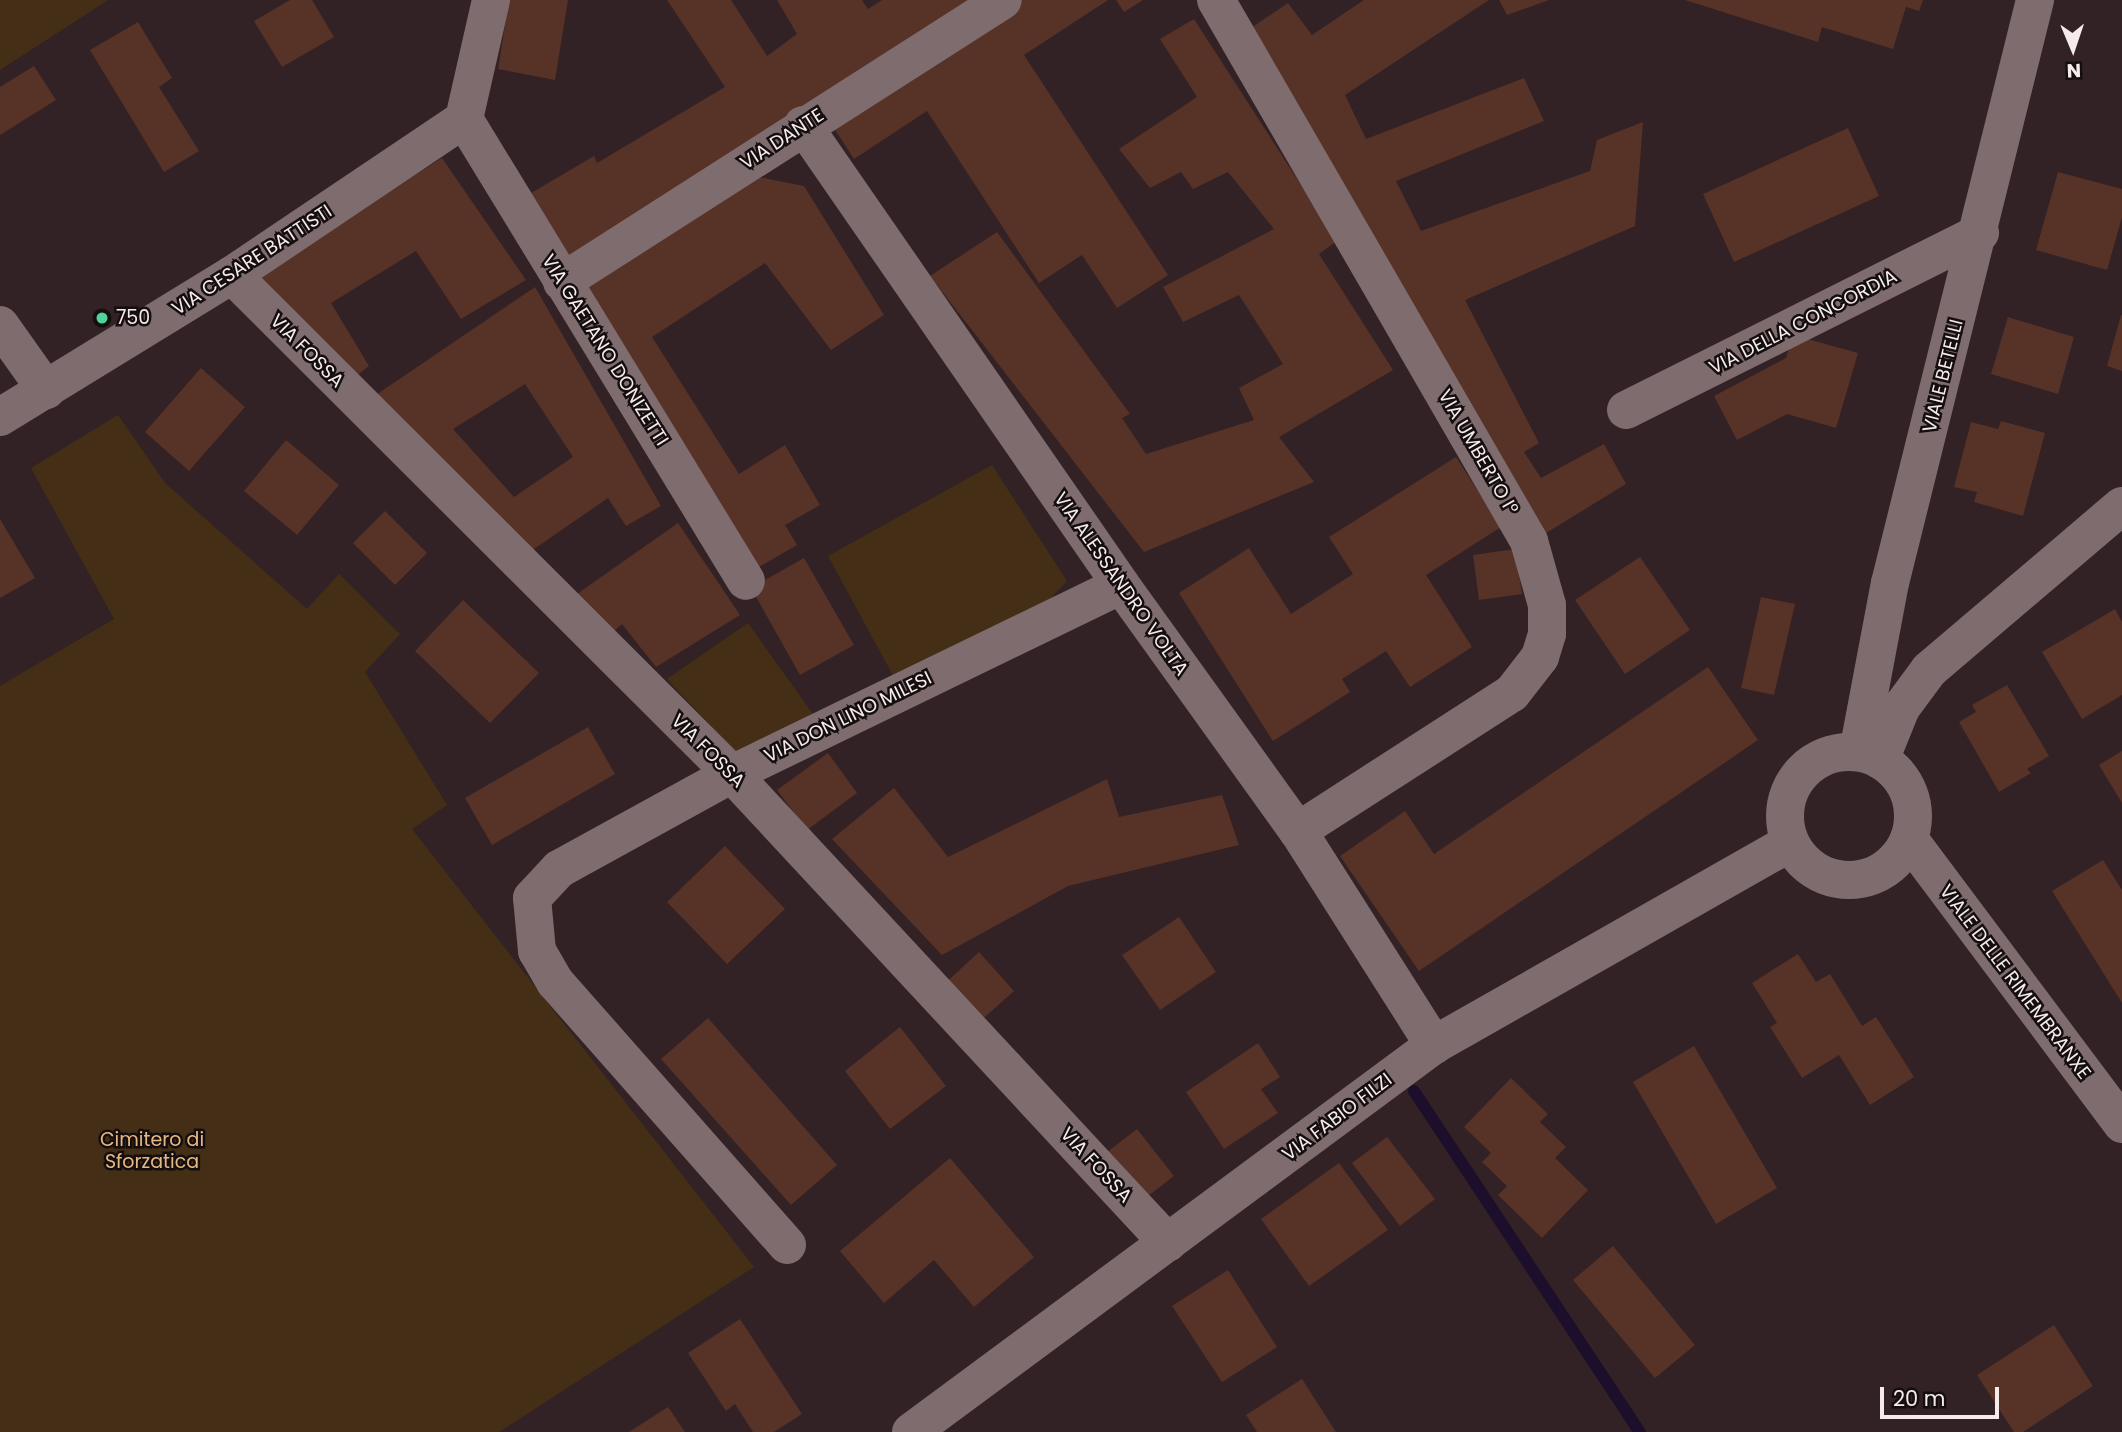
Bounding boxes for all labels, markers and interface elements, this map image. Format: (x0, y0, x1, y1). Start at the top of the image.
north arrow (2038, 14, 2108, 84)
text: N (2066, 57, 2081, 84)
street label: VIA DANTE (736, 104, 828, 174)
street label: VIA CESARE BATTISTI (168, 200, 336, 320)
street label: VIA GAETANO DONIZETTI (537, 250, 673, 450)
street label: VIA DELLA CONCORDIA (1705, 265, 1901, 379)
place label: 750 (116, 307, 150, 329)
street label: VIA FOSSA (265, 309, 349, 393)
marker: 750 (94, 310, 110, 326)
street label: VIALE BETELLI (1918, 317, 1968, 435)
street label: VIA UMBERTO I° (1433, 386, 1523, 518)
street label: VIA ALESSANDRO VOLTA (1049, 488, 1193, 680)
street label: VIA DON LINO MILESI (761, 667, 935, 767)
street label: VIA FOSSA (666, 709, 750, 793)
street label: VIALE DELLE RIMEMBRANXE (1934, 880, 2096, 1084)
street label: VIA FABIO FILZI (1278, 1068, 1396, 1166)
street label: VIA FOSSA (1055, 1122, 1137, 1208)
park label: Cimitero di Sforzatica (100, 1129, 204, 1173)
scale bar (1884, 1372, 2003, 1416)
text: 20 m (1893, 1384, 1946, 1413)

